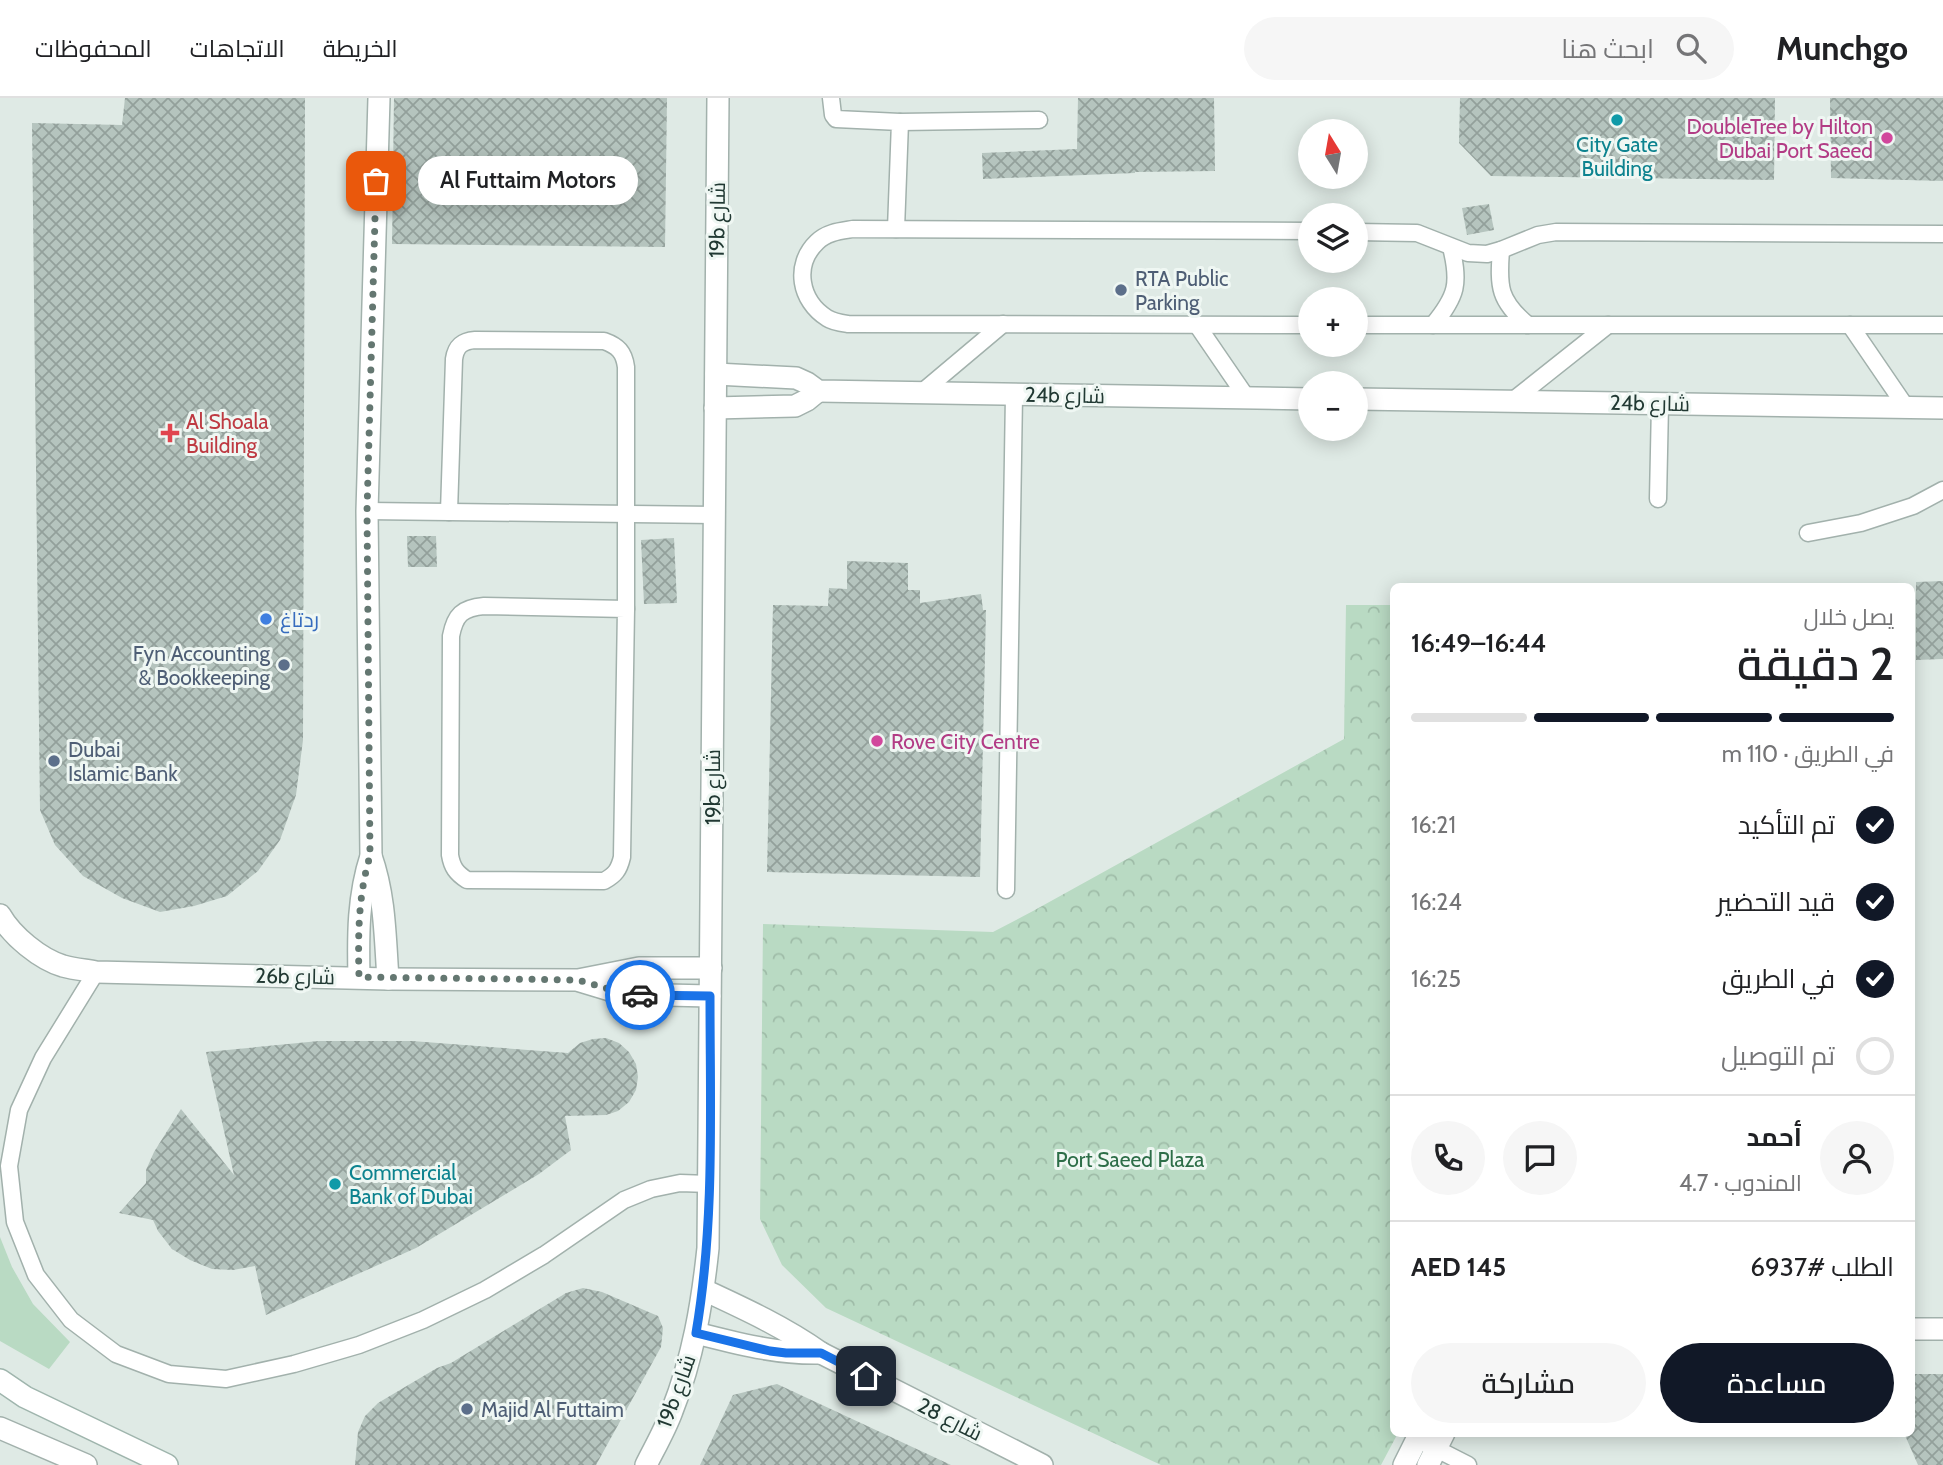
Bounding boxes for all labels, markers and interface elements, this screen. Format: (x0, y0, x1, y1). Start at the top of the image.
search box (1244, 17, 1734, 80)
text: Munchgo (1776, 28, 1908, 68)
icon: search (1672, 29, 1710, 67)
text: ابحث هنا (1561, 33, 1654, 65)
text: المحفوظات (35, 34, 152, 63)
text: الاتجاهات (190, 34, 285, 63)
text: الخريطة (323, 34, 398, 63)
marker: City Gate Building (1609, 112, 1625, 128)
place label: DoubleTree by Hilton Dubai Port Saeed (1687, 114, 1873, 163)
north arrow (1298, 119, 1368, 189)
map controls (1298, 119, 1368, 441)
marker: DoubleTree by Hilton Dubai Port Saeed (1879, 130, 1895, 146)
place label: City Gate Building (1576, 132, 1658, 181)
pin (346, 151, 406, 211)
callout: Al Futtaim Motors (418, 156, 638, 206)
icon: bag (357, 162, 395, 200)
text: Al Futtaim Motors (440, 166, 616, 194)
street label: 19b شارع (704, 182, 732, 258)
button: layers (1298, 203, 1368, 273)
place label: RTA Public Parking (1135, 266, 1229, 315)
marker: RTA Public Parking (1113, 282, 1129, 298)
button: + (1298, 287, 1368, 357)
button: − (1298, 371, 1368, 441)
street label: 24b شارع (1025, 382, 1105, 410)
street label: 24b شارع (1610, 390, 1690, 418)
place label: Al Shoala Building (186, 409, 269, 458)
marker: Al Shoala Building (160, 423, 180, 443)
text: يصل خلال (1803, 603, 1894, 631)
place label: ردتاغ (280, 607, 319, 634)
marker: ردتاغ (258, 611, 274, 627)
text: 16:44–16:49 (1411, 627, 1546, 659)
text: 2 دقيقة (1737, 636, 1894, 692)
place label: Fyn Accounting & Bookkeeping (133, 641, 271, 690)
marker: Fyn Accounting & Bookkeeping (276, 657, 292, 673)
place label: Rove City Centre (891, 729, 1040, 754)
marker: Rove City Centre (869, 733, 885, 749)
place label: Dubai Islamic Bank (68, 737, 178, 786)
text: في الطريق · 110 m (1722, 740, 1894, 768)
street label: 19b شارع (700, 749, 727, 825)
marker: Dubai Islamic Bank (46, 753, 62, 769)
icon: check (1856, 806, 1894, 844)
text: تم التأكيد (1738, 809, 1835, 841)
text: 16:21 (1411, 811, 1456, 839)
icon: check (1856, 883, 1894, 921)
text: قيد التحضير (1717, 886, 1835, 918)
text: 16:24 (1411, 888, 1462, 916)
courier (605, 960, 675, 1030)
icon: check (1856, 960, 1894, 998)
street label: 26b شارع (255, 963, 335, 991)
text: في الطريق (1722, 963, 1835, 995)
text: 16:25 (1411, 965, 1461, 993)
icon: car (621, 976, 659, 1014)
text: تم التوصيل (1721, 1040, 1835, 1072)
button: phone (1411, 1121, 1485, 1195)
button: chat (1503, 1121, 1577, 1195)
text: أحمد (1746, 1121, 1802, 1153)
button: person (1820, 1121, 1894, 1195)
park label: Port Saeed Plaza (1056, 1147, 1204, 1172)
place label: Commercial Bank of Dubai (349, 1160, 473, 1209)
text: المندوب · 4.7 (1679, 1169, 1802, 1197)
marker: Commercial Bank of Dubai (327, 1176, 343, 1192)
text: AED 145 (1411, 1251, 1506, 1283)
text: الطلب #6937 (1750, 1251, 1894, 1283)
button: مشاركة (1411, 1343, 1646, 1423)
button: مساعدة (1660, 1343, 1894, 1423)
pin (836, 1346, 896, 1406)
street label: 19b شارع (651, 1351, 703, 1432)
icon: home (847, 1357, 885, 1395)
street label: شارع 28 (913, 1392, 986, 1448)
place label: Majid Al Futtaim (481, 1397, 624, 1423)
marker: Majid Al Futtaim (459, 1401, 475, 1417)

